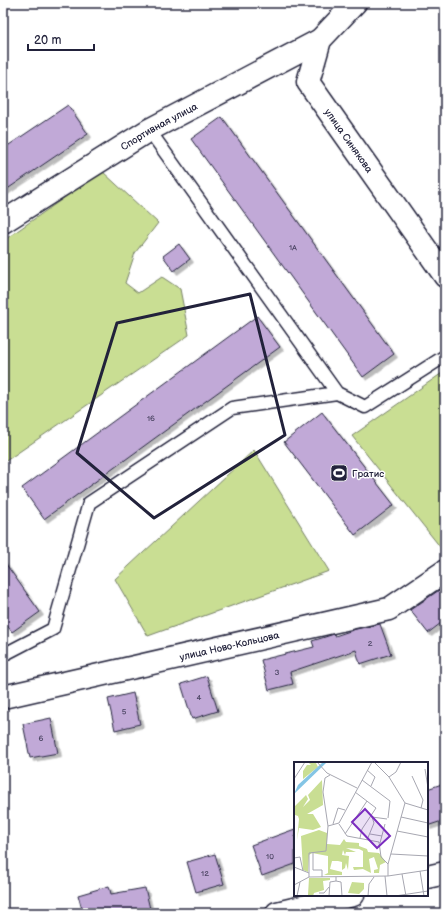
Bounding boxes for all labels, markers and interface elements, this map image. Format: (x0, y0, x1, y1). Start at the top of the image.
scale bar (28, 26, 94, 52)
text: 20 m (34, 33, 61, 48)
street label: Спортивная улица (119, 101, 200, 153)
street label: улица Синякова (322, 107, 375, 175)
house number: 1А (289, 243, 297, 252)
house number: 16 (147, 414, 155, 423)
sports icon: Гратис (329, 463, 349, 483)
place label: Гратис (352, 468, 384, 480)
street label: улица Ново-Кольцова (178, 629, 280, 664)
house number: 2 (368, 639, 373, 648)
house number: 3 (275, 668, 280, 677)
house number: 4 (197, 693, 202, 702)
house number: 5 (122, 707, 127, 716)
house number: 6 (39, 734, 44, 743)
inset map (294, 762, 428, 896)
house number: 10 (266, 852, 274, 861)
house number: 12 (201, 869, 209, 878)

